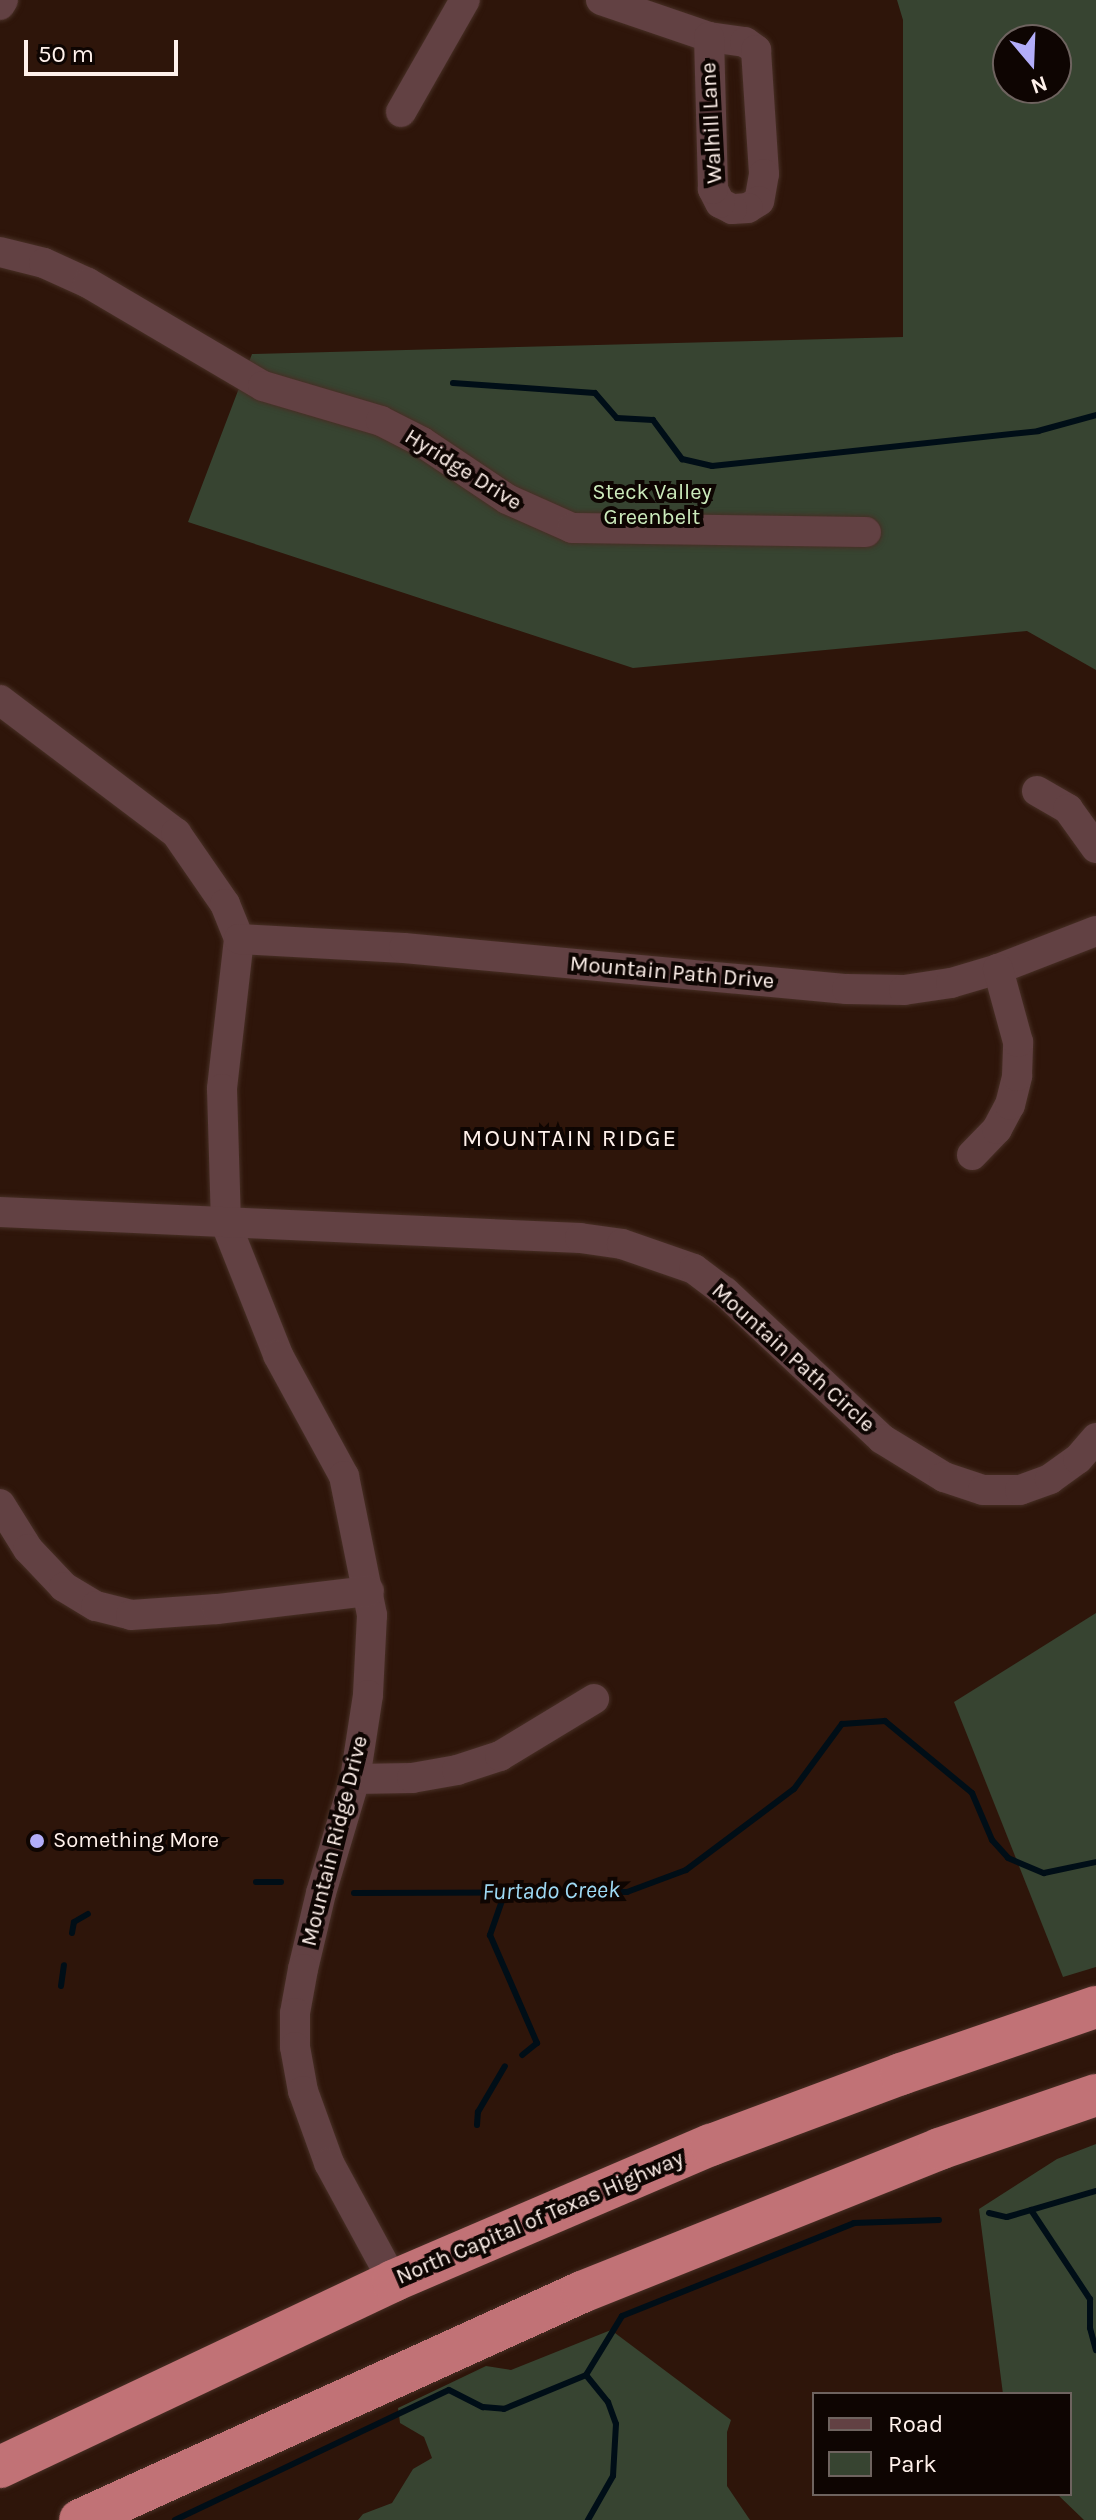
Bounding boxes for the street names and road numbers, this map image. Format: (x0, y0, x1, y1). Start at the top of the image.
street label: Walhill Lane (696, 62, 728, 184)
street label: Hyridge Drive (400, 424, 526, 516)
street label: Mountain Path Drive (569, 951, 775, 995)
street label: Mountain Path Circle (706, 1278, 880, 1438)
street label: Mountain Ridge Drive (296, 1733, 374, 1949)
street label: North Capital of Texas Highway (392, 2145, 688, 2291)

